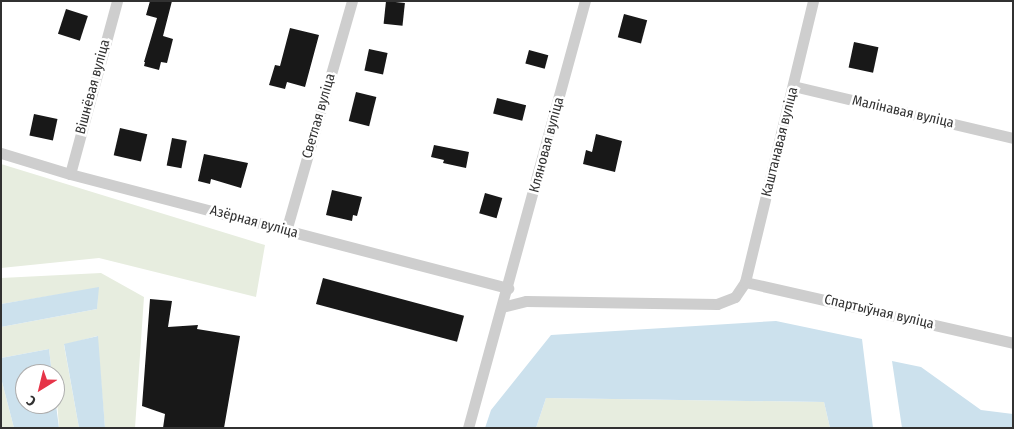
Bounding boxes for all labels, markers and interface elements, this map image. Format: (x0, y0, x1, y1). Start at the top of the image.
street label: Вішнёвая вуліца (72, 38, 114, 136)
street label: Светлая вуліца (299, 72, 339, 160)
street label: Каштанавая вуліца (758, 85, 802, 199)
street label: Малінавая вуліца (851, 92, 955, 132)
street label: Кляновая вуліца (526, 95, 568, 195)
street label: Азёрная вуліца (208, 202, 300, 242)
street label: Спартыўная вуліца (823, 291, 935, 333)
north arrow (15, 364, 65, 414)
text: С (24, 392, 39, 410)

